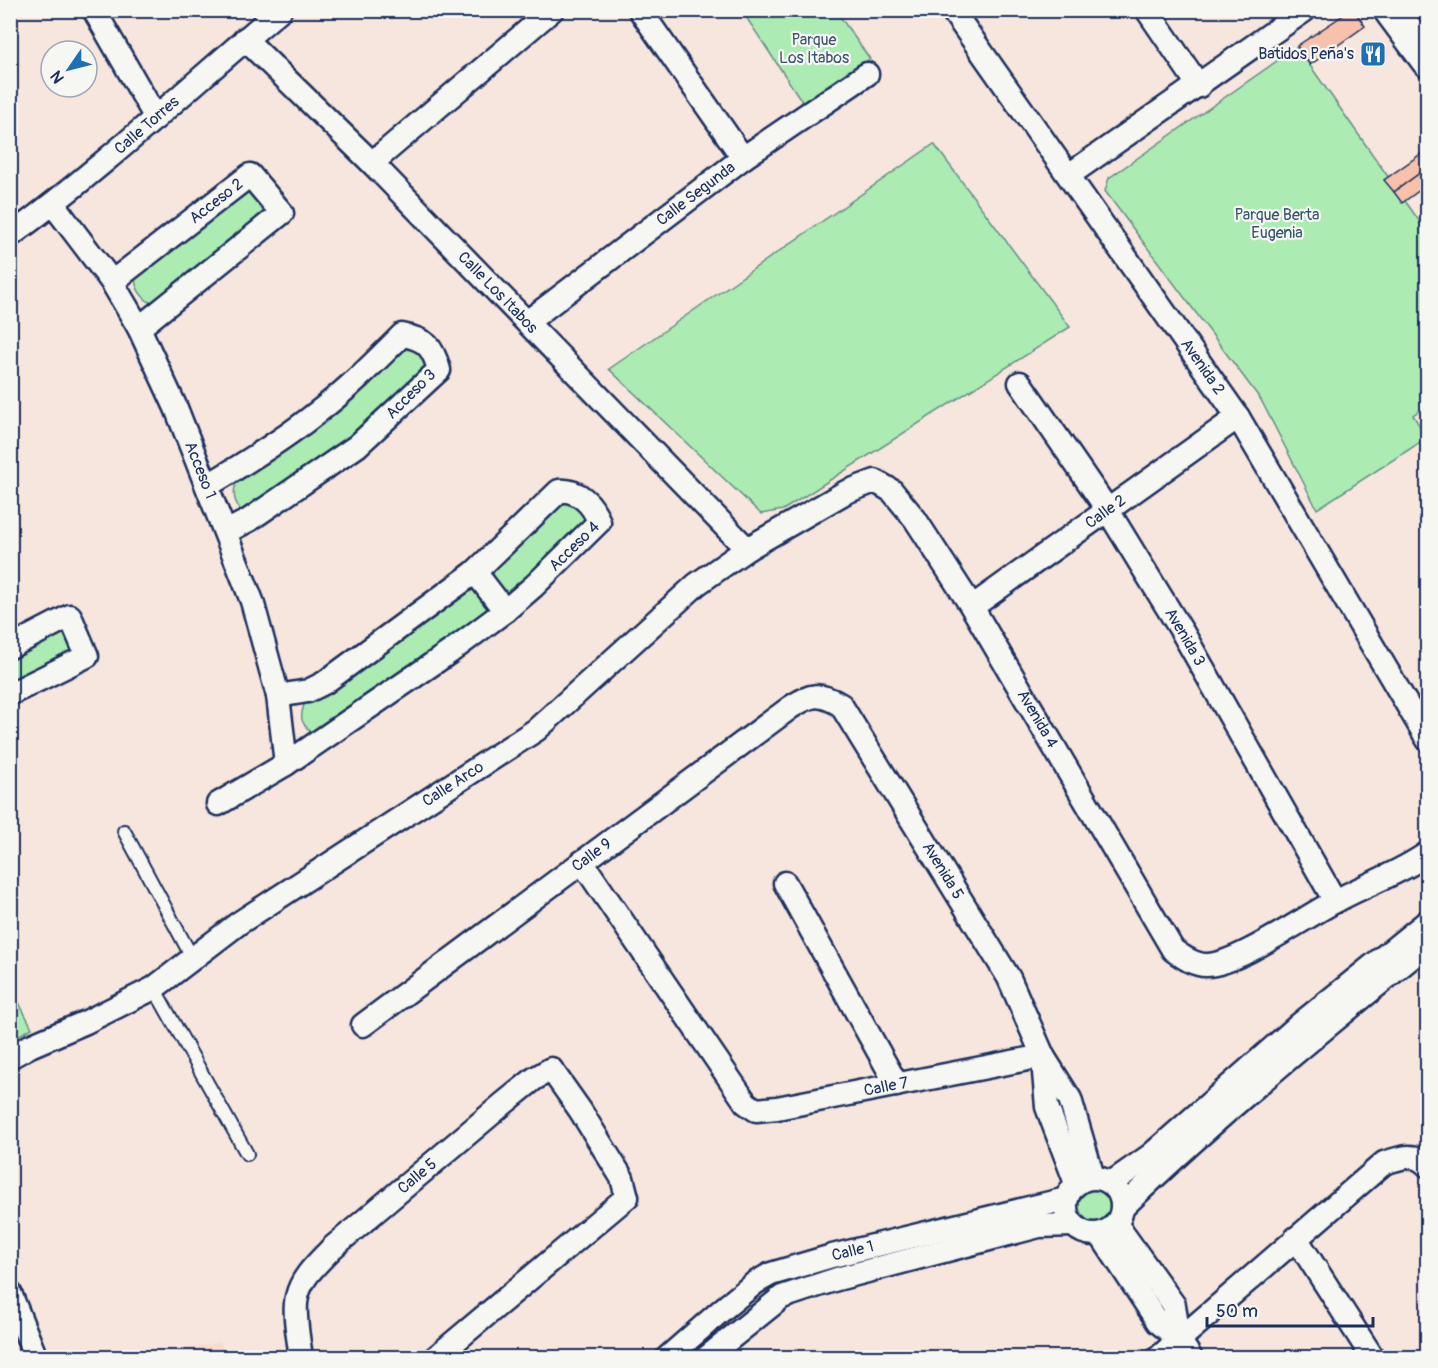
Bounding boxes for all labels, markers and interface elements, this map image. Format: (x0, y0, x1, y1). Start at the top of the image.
park label: Parque Los Itabos (779, 30, 849, 68)
north arrow (39, 39, 99, 99)
restaurant icon: Batidos Peña's (1358, 39, 1388, 69)
place label: Batidos Peña's (1258, 44, 1354, 64)
text: N (46, 67, 69, 87)
street label: Calle Torres (110, 92, 183, 159)
street label: Calle Segunda (652, 157, 739, 230)
street label: Acceso 2 (185, 174, 247, 228)
park label: Parque Berta Eugenia (1235, 205, 1319, 243)
street label: Calle Los Itabos (453, 247, 542, 338)
street label: Avenida 2 (1176, 335, 1229, 399)
street label: Acceso 3 (382, 365, 440, 423)
street label: Acceso 1 (180, 438, 221, 502)
street label: Calle 2 (1081, 490, 1130, 533)
street label: Acceso 4 (545, 517, 604, 576)
street label: Avenida 3 (1160, 604, 1210, 670)
street label: Avenida 4 (1013, 686, 1062, 752)
street label: Calle Arco (419, 756, 488, 811)
street label: Calle 9 (568, 834, 616, 876)
street label: Avenida 5 (918, 838, 968, 903)
street label: Calle 7 (862, 1072, 911, 1101)
street label: Calle 5 (394, 1154, 441, 1198)
street label: Calle 1 (830, 1236, 876, 1266)
scale bar (1207, 1290, 1374, 1328)
text: 50 m (1216, 1300, 1258, 1323)

